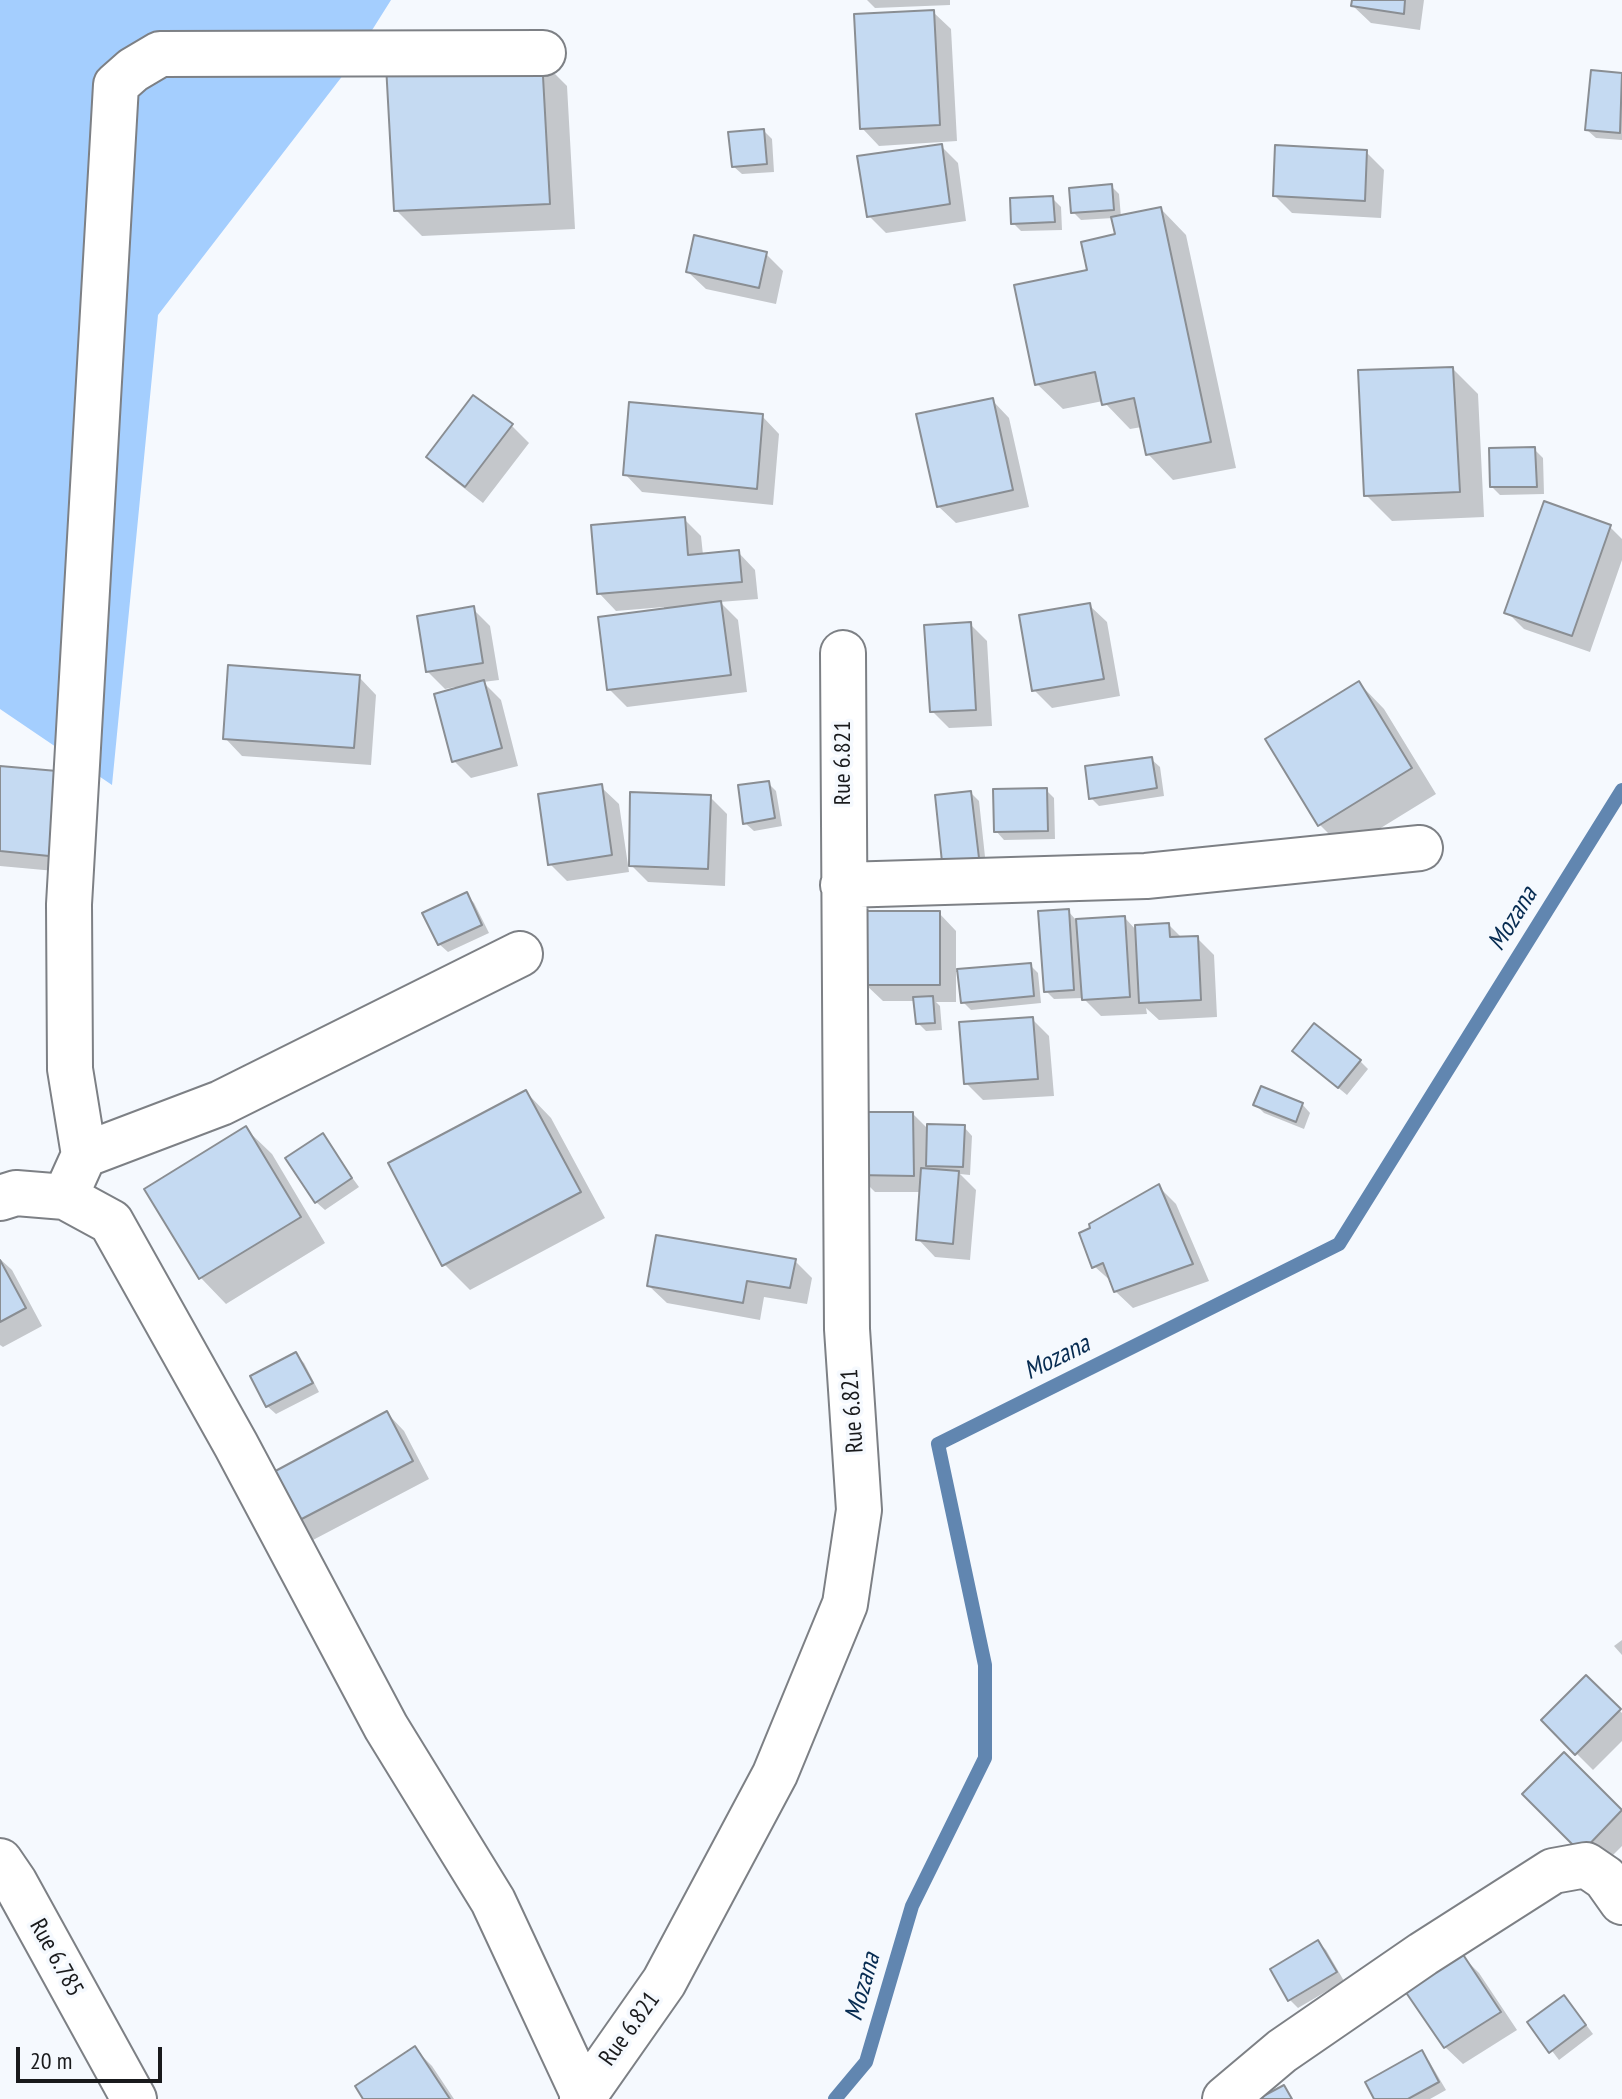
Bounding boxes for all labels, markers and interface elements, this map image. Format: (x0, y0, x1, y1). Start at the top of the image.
street label: Rue 6.821 (829, 721, 857, 805)
water label: Mozana (1481, 881, 1545, 957)
water label: Mozana (1019, 1329, 1095, 1387)
street label: Rue 6.821 (836, 1368, 870, 1454)
street label: Rue 6.785 (23, 1914, 89, 2002)
water label: Mozana (838, 1950, 888, 2024)
street label: Rue 6.821 (594, 1986, 666, 2072)
scale bar (20, 2031, 166, 2081)
text: 20 m (30, 2045, 72, 2076)

